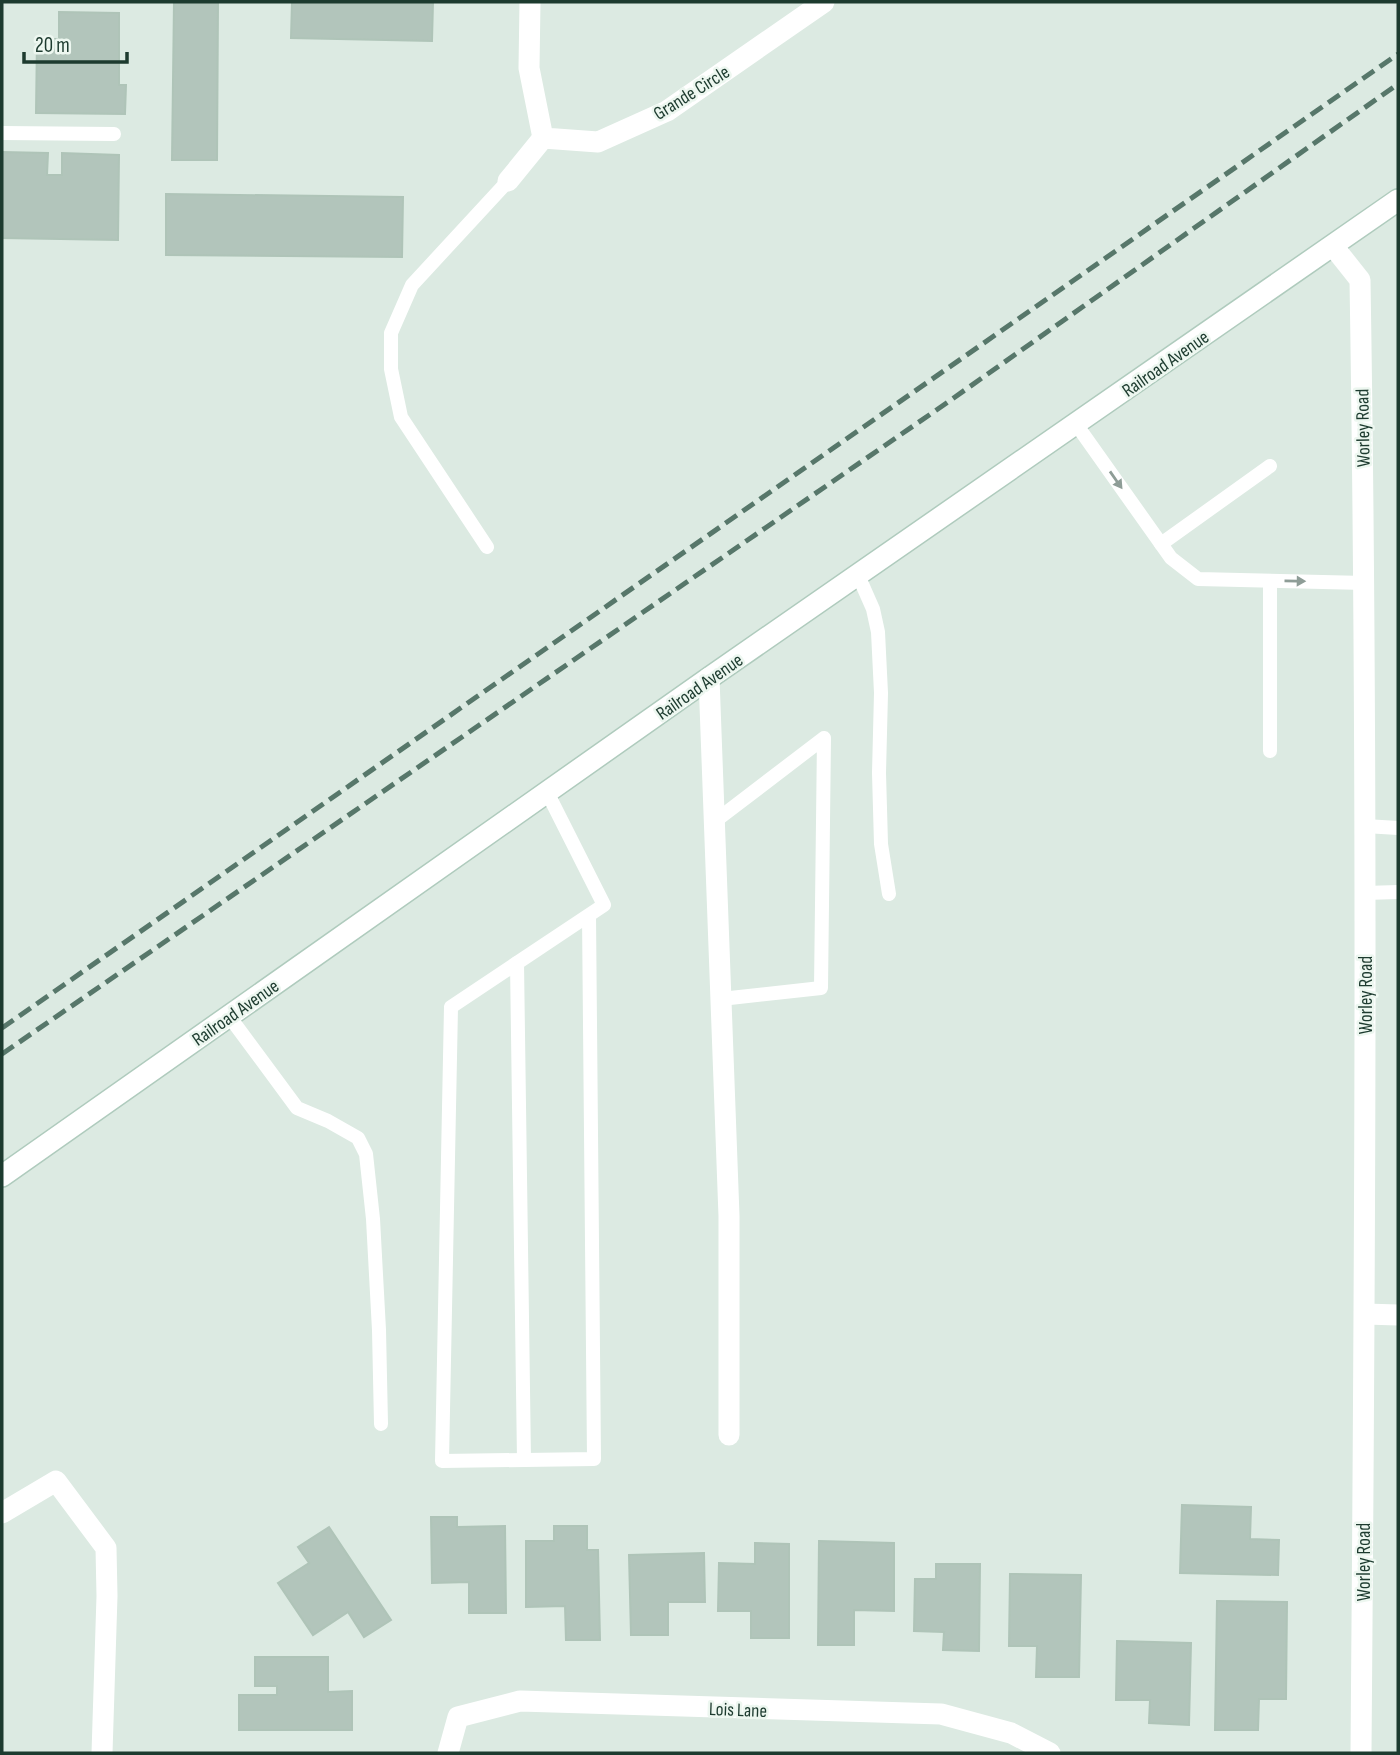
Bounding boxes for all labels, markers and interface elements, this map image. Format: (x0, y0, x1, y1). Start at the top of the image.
scale bar (24, 21, 128, 65)
text: 20 m (35, 33, 70, 58)
street label: Grande Circle (649, 61, 734, 126)
street label: Railroad Avenue (1118, 326, 1214, 403)
street label: Worley Road (1351, 389, 1376, 467)
one-way arrow (1108, 471, 1122, 489)
one-way arrow (1285, 576, 1307, 587)
street label: Railroad Avenue (652, 649, 748, 726)
street label: Worley Road (1355, 956, 1378, 1034)
street label: Railroad Avenue (188, 975, 284, 1052)
street label: Worley Road (1353, 1523, 1376, 1601)
street label: Lois Lane (708, 1698, 767, 1723)

